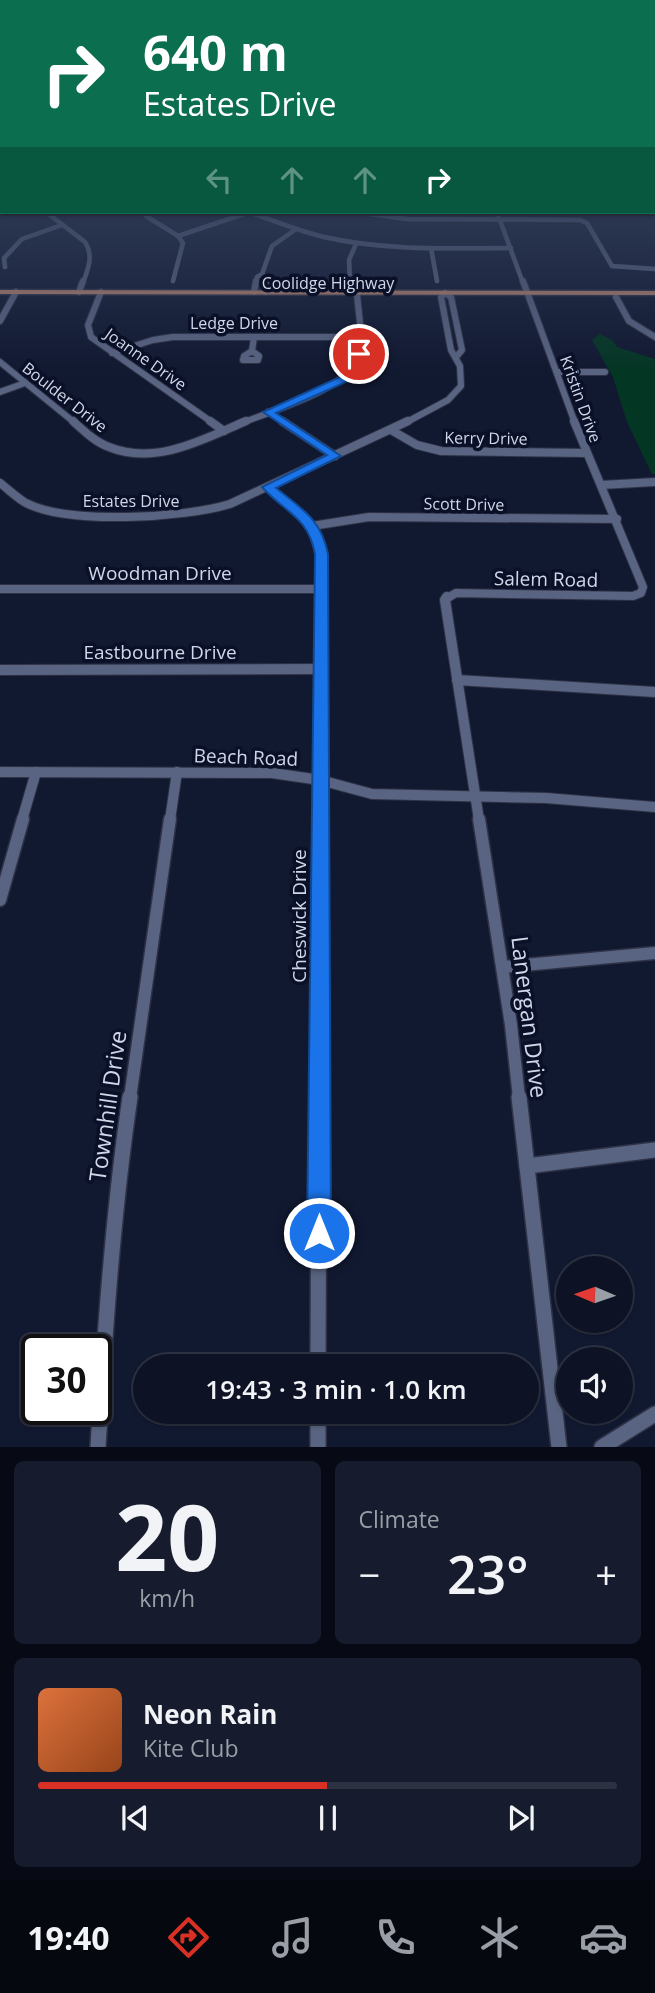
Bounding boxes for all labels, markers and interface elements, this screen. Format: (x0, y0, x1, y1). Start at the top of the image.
text: 640 m (143, 19, 288, 85)
icon: right (28, 28, 119, 119)
text: Estates Drive (143, 82, 336, 125)
icon: left (200, 161, 238, 199)
icon: ahead (273, 161, 311, 199)
icon: ahead (346, 161, 384, 199)
icon: right (419, 161, 457, 199)
street label: Coolidge Highway (262, 272, 395, 294)
street label: Ledge Drive (190, 312, 278, 334)
street label: Joanne Drive (99, 322, 191, 395)
pin (329, 324, 389, 384)
icon: arrive (340, 335, 378, 373)
street label: Kristin Drive (555, 353, 607, 445)
street label: Boulder Drive (18, 357, 112, 437)
street label: Kerry Drive (444, 426, 528, 450)
street label: Estates Drive (83, 490, 179, 512)
street label: Scott Drive (423, 492, 505, 516)
street label: Woodman Drive (88, 560, 232, 586)
street label: Salem Road (494, 565, 598, 593)
street label: Eastbourne Drive (83, 639, 237, 665)
street label: Beach Road (193, 742, 299, 772)
street label: Cheswick Drive (286, 849, 312, 983)
street label: Lanergan Drive (504, 934, 556, 1100)
street label: Townhill Drive (81, 1028, 133, 1184)
position arrow (282, 1196, 356, 1270)
north arrow (556, 1256, 634, 1334)
map controls (556, 1256, 633, 1424)
speed limit sign: 30 (21, 1334, 112, 1425)
button: sound (556, 1347, 633, 1424)
text: 19:43 · 3 min · 1.0 km (205, 1371, 467, 1407)
text: 20 (115, 1474, 219, 1598)
text: Climate (359, 1503, 440, 1535)
text: 23° (447, 1538, 529, 1609)
text: − (359, 1548, 380, 1600)
text: + (595, 1548, 617, 1600)
text: km/h (139, 1582, 195, 1614)
text: Neon Rain (143, 1696, 277, 1732)
text: Kite Club (143, 1732, 238, 1764)
icon: previous (116, 1799, 154, 1837)
icon: pause (309, 1799, 347, 1837)
icon: next (502, 1799, 540, 1837)
icon: directions (164, 1913, 213, 1962)
icon: music (268, 1913, 317, 1962)
icon: phone (371, 1913, 420, 1962)
icon: climate (475, 1913, 524, 1962)
icon: car (579, 1913, 628, 1962)
text: 19:40 (27, 1916, 110, 1959)

